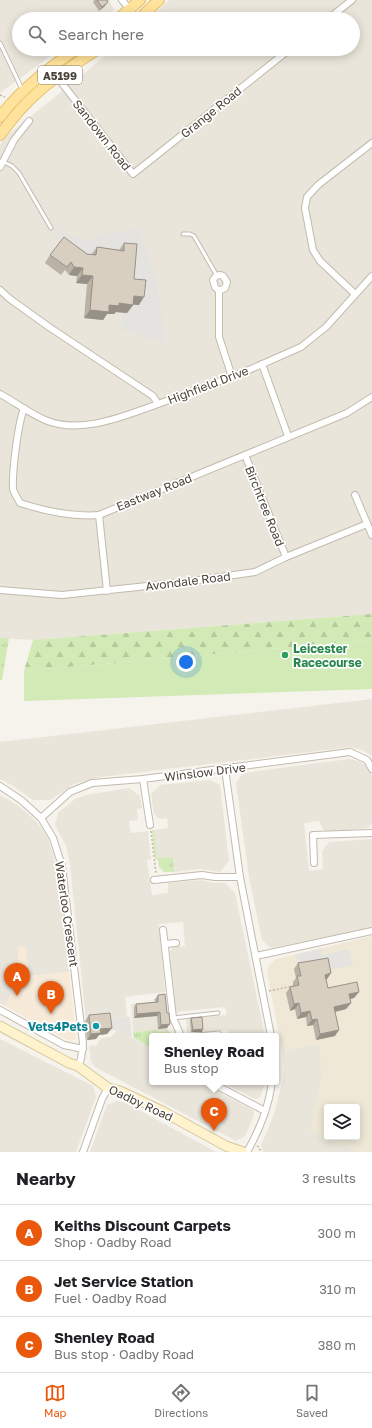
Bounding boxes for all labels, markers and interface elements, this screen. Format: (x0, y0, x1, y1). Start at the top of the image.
search box (12, 12, 360, 56)
icon: search (26, 23, 48, 45)
text: Search here (58, 25, 144, 43)
road number: A5199 (38, 66, 82, 84)
street label: Grange Road (178, 83, 244, 141)
street label: Sandown Road (70, 97, 134, 173)
street label: Highfield Drive (165, 363, 251, 407)
street label: Birchtree Road (242, 464, 288, 548)
street label: Eastway Road (114, 470, 194, 514)
street label: Avondale Road (145, 568, 231, 594)
place label: Leicester Racecourse (293, 641, 362, 670)
marker: Leicester Racecourse (280, 650, 290, 660)
your location (176, 652, 196, 672)
street label: Winslow Drive (164, 760, 247, 784)
street label: Waterloo Crescent (52, 860, 82, 968)
pin: A (4, 963, 30, 996)
pin: B (38, 981, 64, 1014)
place label: Vets4Pets (28, 1019, 88, 1034)
marker: Vets4Pets (91, 1021, 101, 1031)
popup (149, 1033, 279, 1085)
text: Shenley Road (164, 1042, 264, 1060)
text: Bus stop (164, 1060, 218, 1076)
street label: Oadby Road (106, 1082, 176, 1124)
pin: C (201, 1098, 227, 1131)
map controls (324, 1104, 360, 1140)
button: layers (324, 1104, 360, 1140)
text: Nearby (16, 1168, 76, 1189)
text: 3 results (302, 1170, 356, 1186)
text: Keiths Discount Carpets (54, 1216, 231, 1234)
text: A (24, 1225, 34, 1241)
text: 300 m (318, 1225, 356, 1241)
text: Shop · Oadby Road (54, 1234, 172, 1250)
text: Jet Service Station (54, 1272, 193, 1290)
text: B (24, 1281, 34, 1297)
text: 310 m (319, 1281, 356, 1297)
text: Fuel · Oadby Road (54, 1290, 167, 1306)
text: Shenley Road (54, 1328, 154, 1346)
text: C (24, 1337, 34, 1353)
text: 380 m (318, 1337, 356, 1353)
text: Bus stop · Oadby Road (54, 1346, 194, 1362)
tab: Map (44, 1382, 66, 1419)
tab: Directions (154, 1382, 208, 1419)
tab: Saved (296, 1382, 328, 1419)

